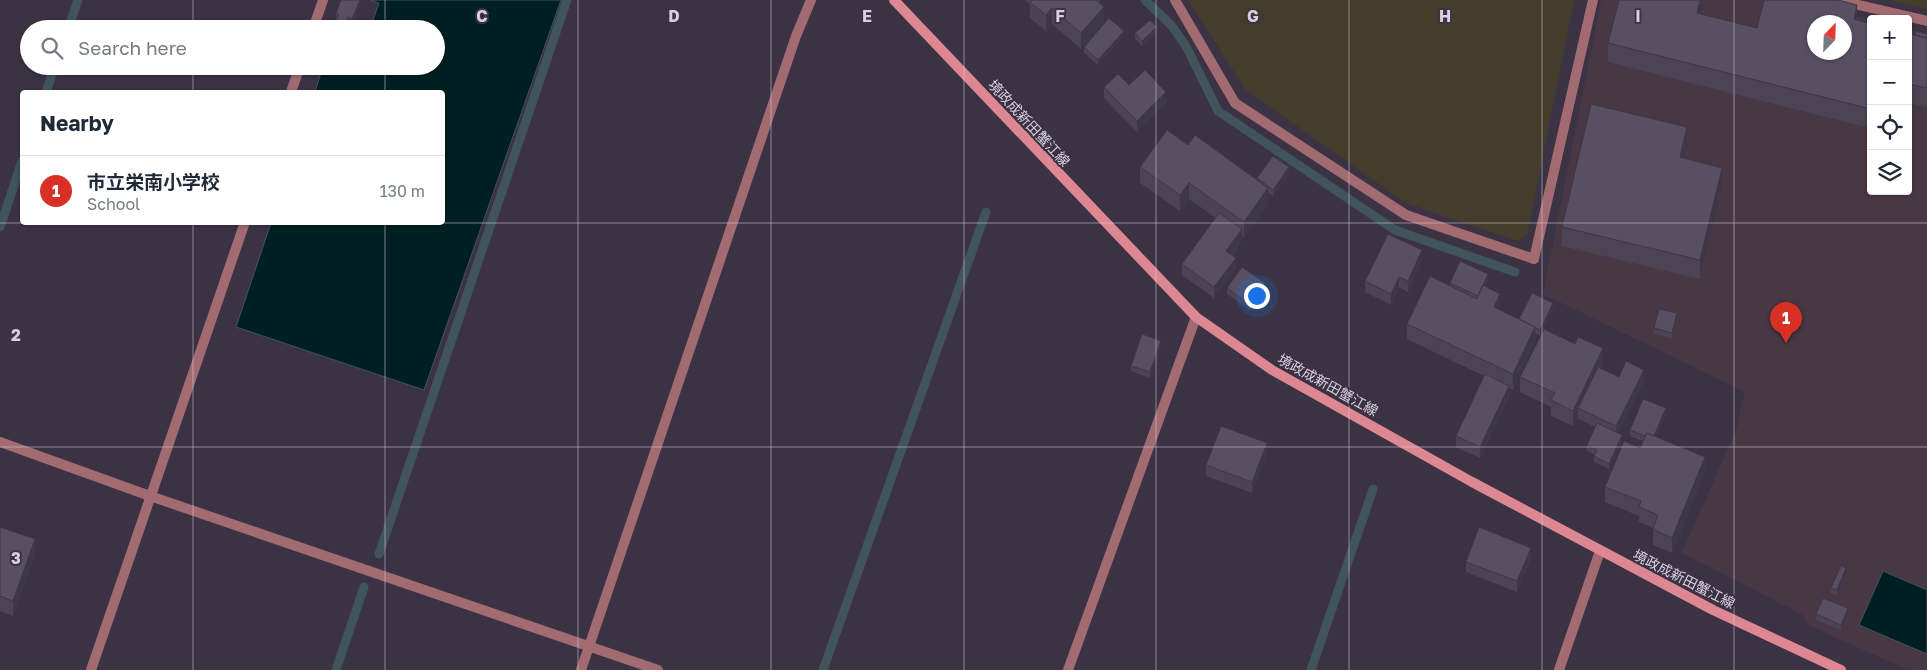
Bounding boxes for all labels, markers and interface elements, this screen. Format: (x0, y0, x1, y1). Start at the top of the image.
text: C (476, 6, 488, 26)
text: D (668, 6, 680, 26)
text: E (862, 6, 872, 26)
text: F (1055, 6, 1065, 26)
text: G (1247, 6, 1259, 26)
text: H (1439, 6, 1451, 26)
text: I (1635, 6, 1641, 26)
north arrow (1807, 15, 1852, 60)
map controls (1867, 15, 1912, 195)
button: + (1867, 15, 1912, 60)
search box (20, 20, 445, 75)
icon: search (38, 34, 66, 62)
text: Search here (78, 36, 187, 59)
button: − (1867, 60, 1912, 105)
street label: 境政成新田蟹江線 (985, 76, 1074, 169)
button: locate (1867, 105, 1912, 150)
text: Nearby (40, 110, 114, 136)
button: layers (1867, 150, 1912, 195)
text: 市立栄南小学校 (87, 170, 220, 193)
text: 1 (52, 181, 60, 201)
text: 130 m (380, 181, 425, 201)
text: School (87, 194, 140, 214)
your location (1244, 283, 1270, 309)
pin: 1 (1770, 302, 1802, 343)
text: 2 (11, 325, 21, 345)
street label: 境政成新田蟹江線 (1275, 350, 1381, 419)
street label: 境政成新田蟹江線 (1630, 546, 1738, 612)
text: 3 (11, 548, 21, 568)

